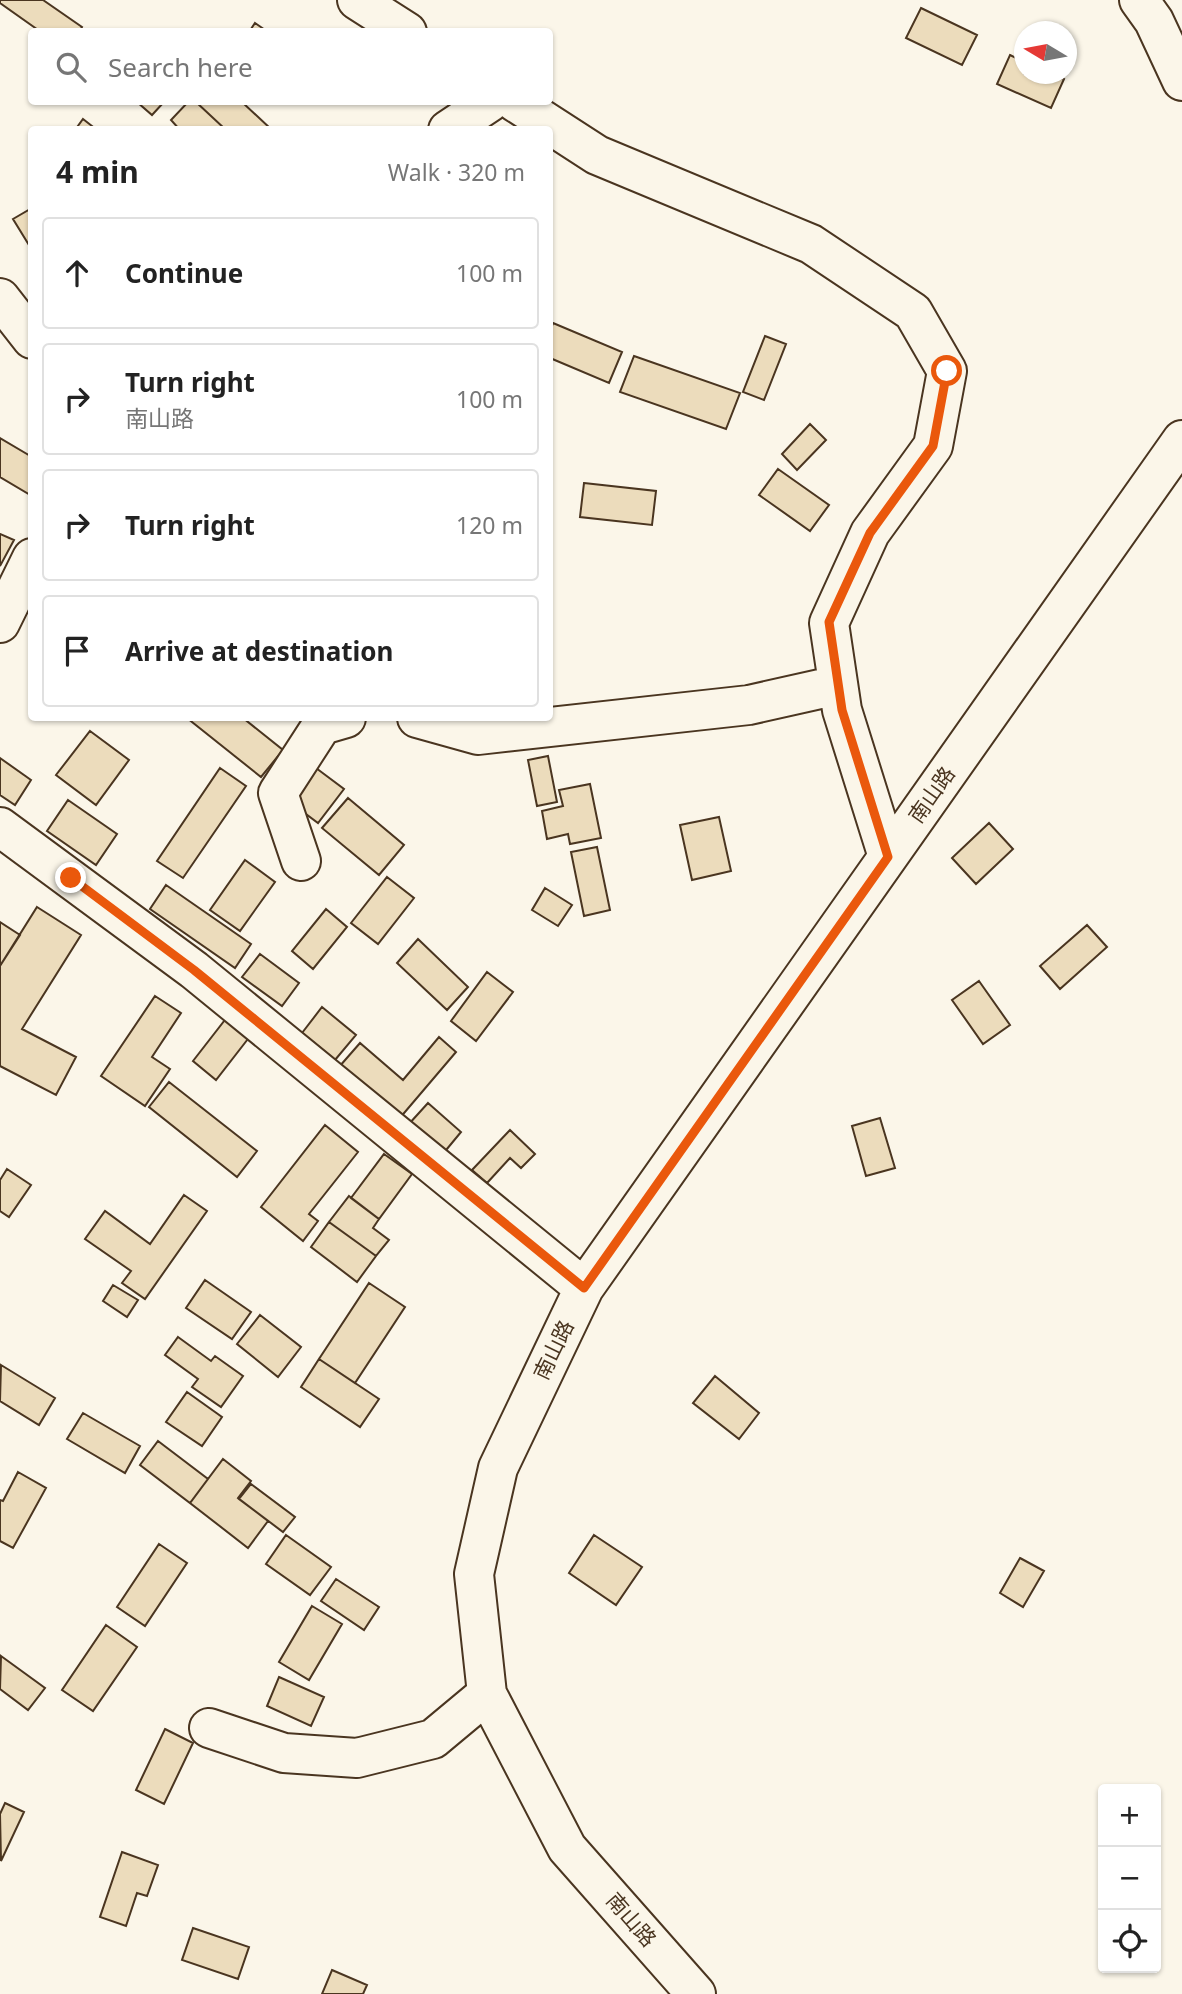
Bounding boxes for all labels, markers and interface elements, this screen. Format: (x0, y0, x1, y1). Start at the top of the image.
north arrow (1014, 21, 1077, 84)
search box (28, 28, 553, 105)
icon: search (52, 48, 90, 86)
text: Search here (108, 49, 253, 85)
text: 4 min (56, 151, 139, 192)
text: Walk · 320 m (388, 156, 525, 188)
icon: ahead (58, 254, 96, 292)
text: Continue (125, 255, 243, 291)
text: 100 m (456, 257, 523, 289)
route start (931, 355, 962, 386)
text: Turn right (125, 364, 255, 400)
icon: right (58, 380, 96, 418)
text: 100 m (456, 383, 523, 415)
text: 南山路 (125, 402, 194, 434)
icon: right (58, 506, 96, 544)
text: Turn right (125, 507, 255, 543)
text: 120 m (456, 509, 523, 541)
icon: arrive (58, 632, 96, 670)
text: Arrive at destination (125, 633, 394, 669)
street label: 南山路 (902, 761, 961, 828)
route end (55, 862, 86, 893)
street label: 南山路 (527, 1315, 579, 1384)
map controls (1098, 1784, 1161, 1973)
button: + (1098, 1784, 1161, 1847)
button: − (1098, 1847, 1161, 1910)
street label: 南山路 (601, 1886, 663, 1952)
button: locate (1098, 1910, 1161, 1973)

